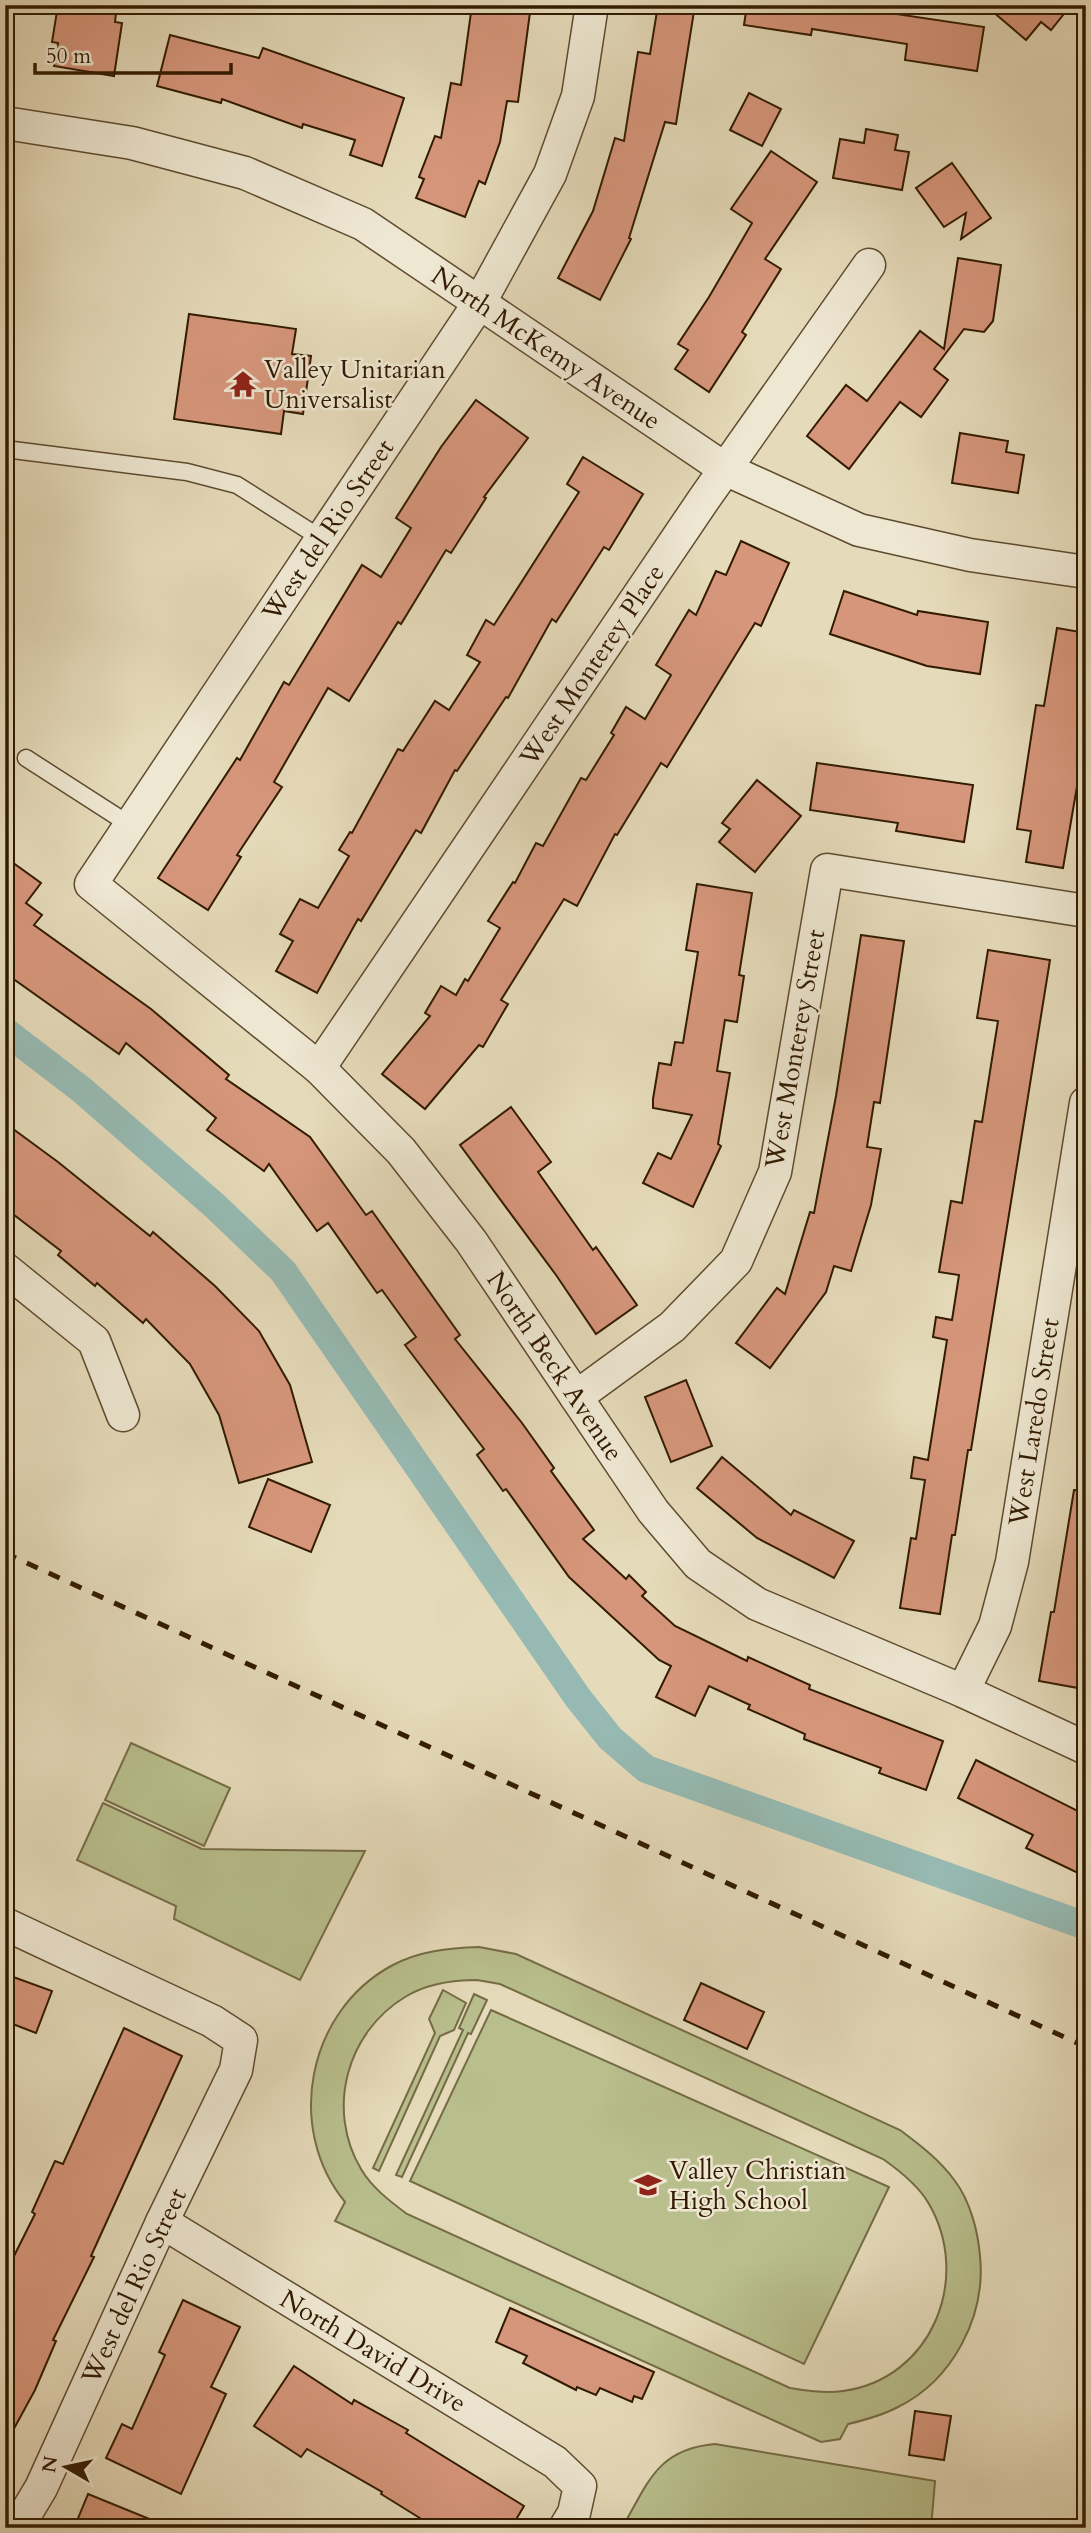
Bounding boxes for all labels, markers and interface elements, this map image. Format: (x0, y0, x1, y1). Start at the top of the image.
scale bar (35, 32, 231, 76)
text: 50 m (46, 42, 91, 71)
street label: North McKemy Avenue (424, 258, 668, 438)
place label: Valley Unitarian Universalist (264, 352, 446, 417)
temple icon: Valley Unitarian Universalist (228, 369, 258, 399)
street label: West del Rio Street (253, 432, 402, 629)
street label: West Monterey Place (511, 557, 673, 774)
street label: West Monterey Street (757, 927, 833, 1172)
street label: North Beck Avenue (478, 1264, 632, 1468)
street label: West Laredo Street (1000, 1316, 1068, 1529)
place label: Valley Christian High School (669, 2153, 847, 2218)
school or university icon: Valley Christian High School (633, 2170, 663, 2200)
street label: West del Rio Street (73, 2182, 195, 2391)
street label: North David Drive (273, 2281, 473, 2421)
north arrow (32, 2432, 102, 2502)
text: N (36, 2454, 64, 2475)

